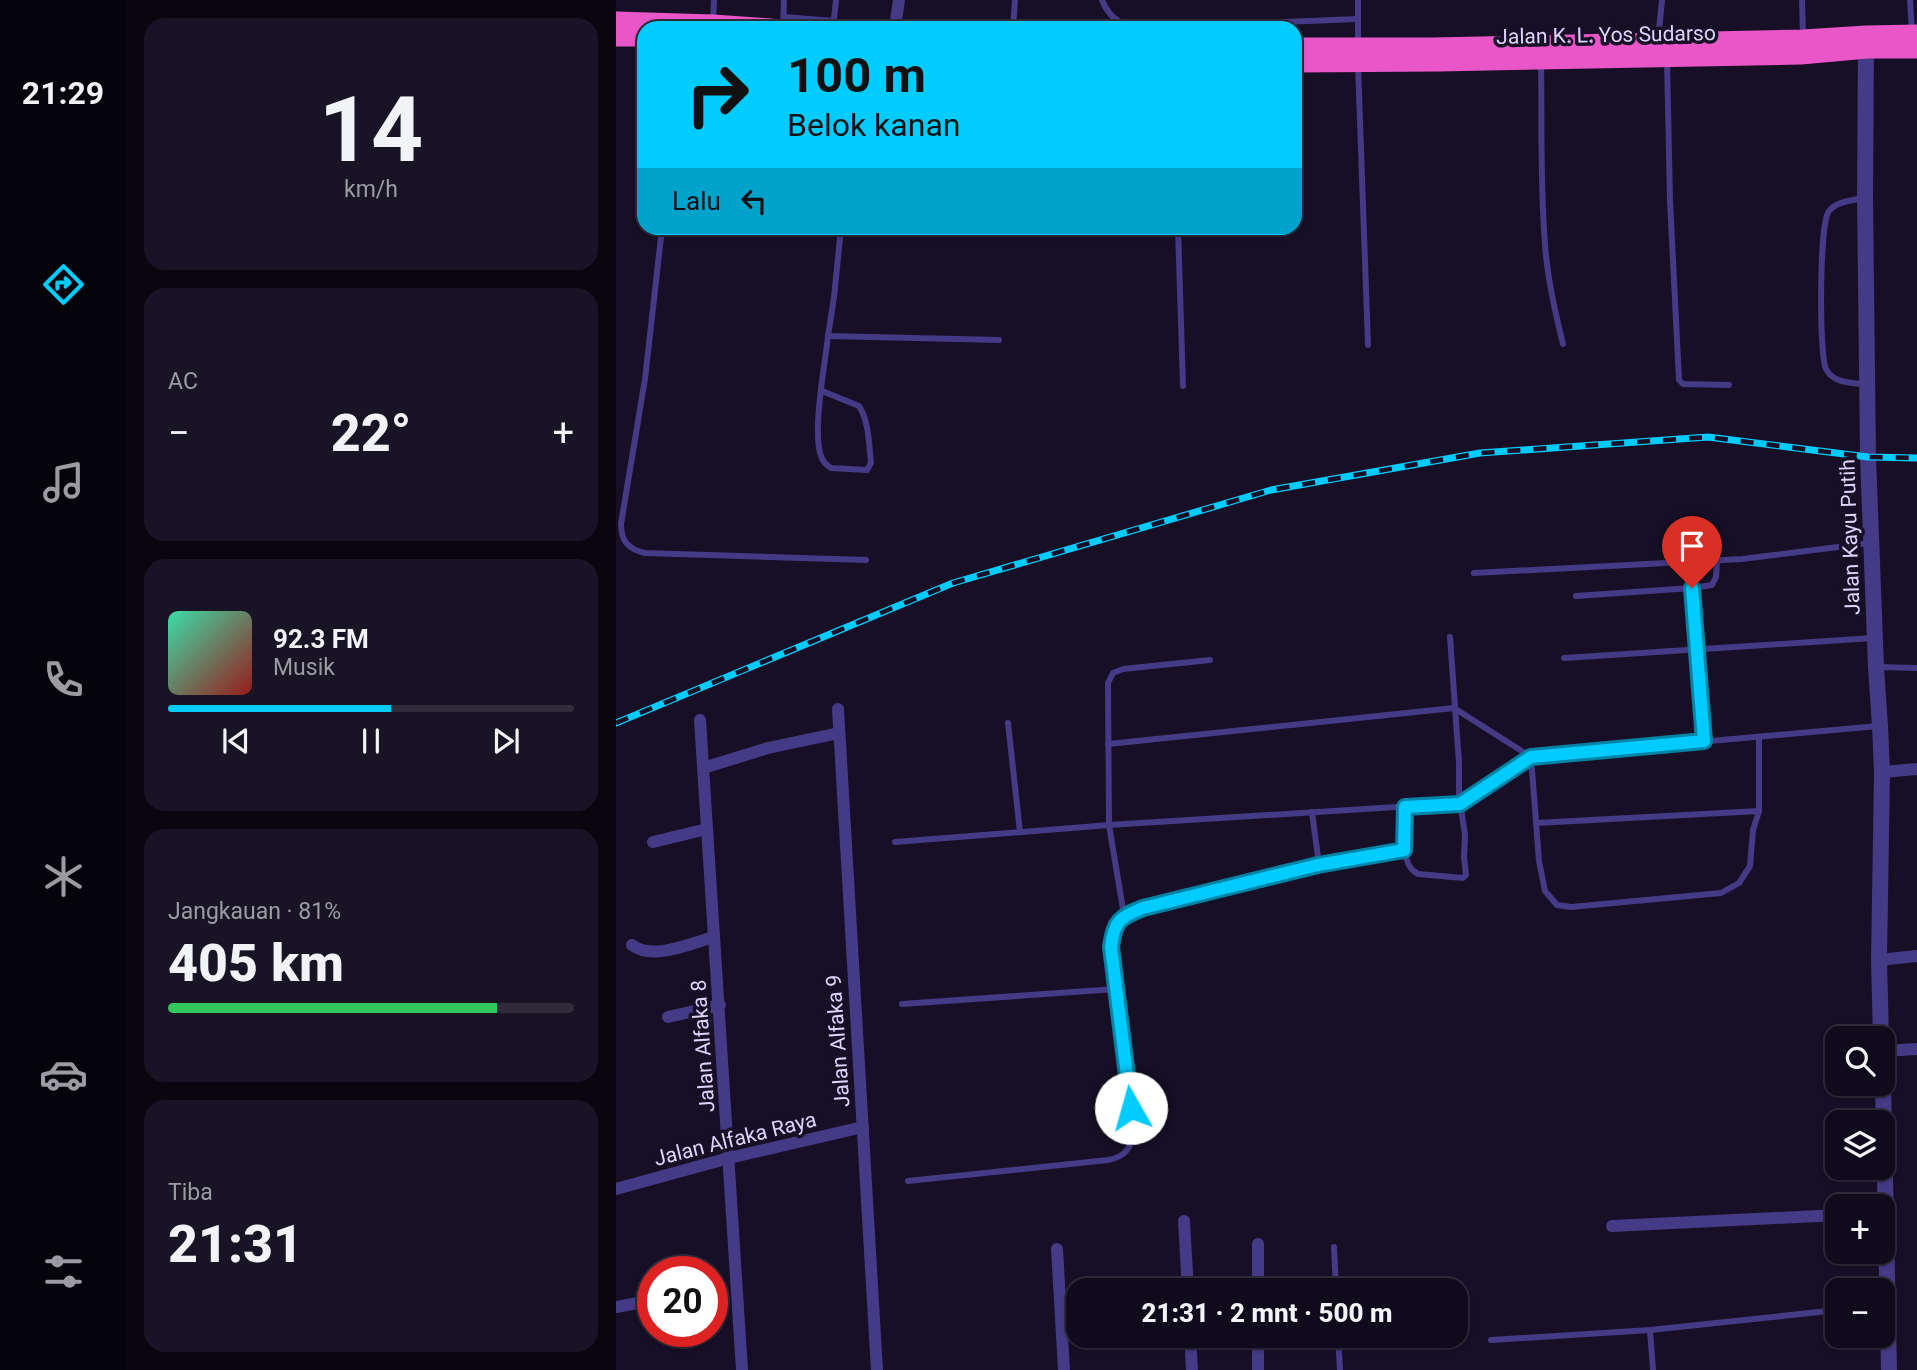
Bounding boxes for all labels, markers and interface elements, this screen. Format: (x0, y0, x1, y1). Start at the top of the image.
street label: Jalan K. L. Yos Sudarso (1496, 21, 1716, 49)
text: 100 m (787, 47, 926, 104)
icon: right (672, 49, 763, 140)
text: 21:29 (22, 74, 104, 112)
text: 14 (319, 77, 423, 183)
text: Belok kanan (787, 106, 960, 144)
text: km/h (344, 176, 398, 203)
icon: left (735, 182, 773, 220)
text: Lalu (672, 186, 721, 216)
icon: directions (39, 260, 88, 309)
text: AC (168, 368, 198, 395)
text: 22° (331, 403, 411, 464)
text: − (168, 411, 190, 455)
text: + (552, 411, 574, 455)
icon: music (39, 458, 88, 507)
street label: Jalan Kayu Putih (1835, 459, 1865, 615)
pin (1662, 516, 1722, 588)
icon: arrive (1673, 527, 1711, 565)
text: 92.3 FM (273, 624, 369, 654)
text: Musik (273, 654, 335, 681)
icon: phone (39, 655, 88, 704)
icon: previous (217, 722, 255, 760)
icon: pause (352, 722, 390, 760)
icon: next (487, 722, 525, 760)
icon: climate (39, 852, 88, 901)
text: Jangkauan · 81% (168, 898, 341, 925)
text: 405 km (168, 933, 344, 994)
street label: Jalan Alfaka 9 (821, 974, 855, 1108)
street label: Jalan Alfaka 8 (686, 979, 720, 1113)
map controls (1825, 1026, 1895, 1348)
button: search (1825, 1026, 1895, 1096)
icon: car (39, 1050, 88, 1099)
position arrow (1094, 1071, 1168, 1145)
street label: Jalan Alfaka Raya (651, 1107, 819, 1171)
button: layers (1825, 1110, 1895, 1180)
text: Tiba (168, 1179, 213, 1206)
button: + (1825, 1194, 1895, 1264)
text: 21:31 (168, 1214, 303, 1275)
icon: filters (39, 1247, 88, 1296)
speed limit sign: 20 (637, 1256, 728, 1347)
button: − (1825, 1278, 1895, 1348)
text: 21:31 · 2 mnt · 500 m (1142, 1298, 1392, 1328)

